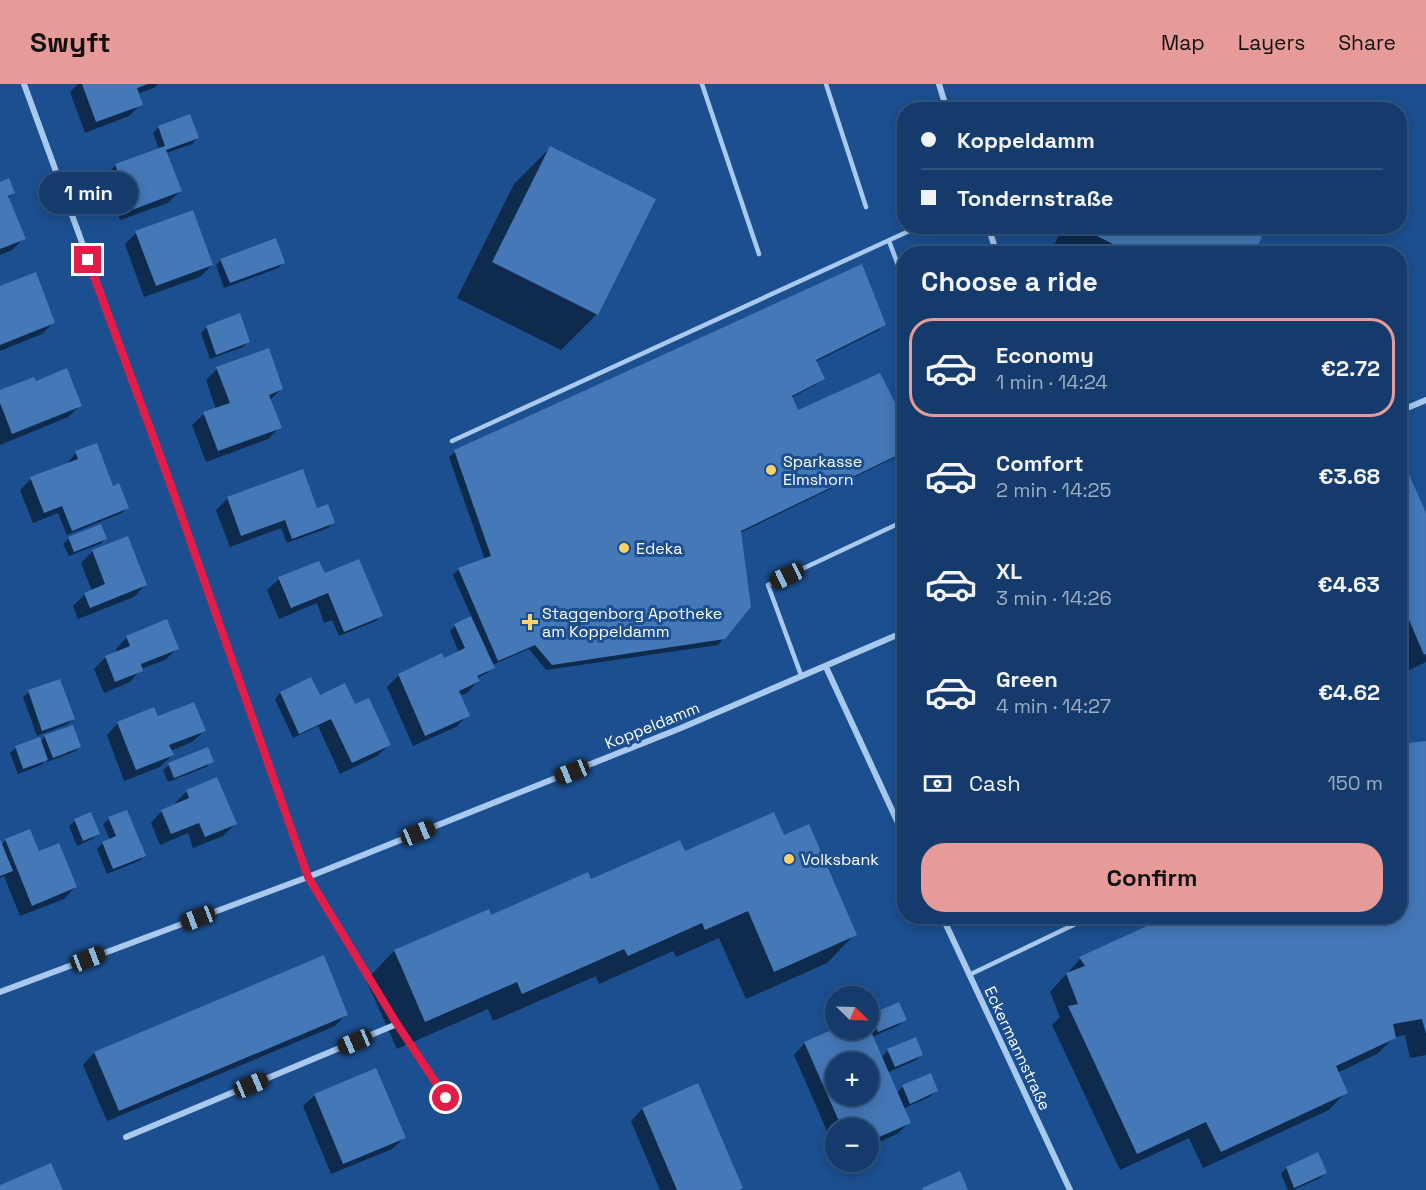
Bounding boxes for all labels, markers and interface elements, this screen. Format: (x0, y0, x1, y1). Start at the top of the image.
text: Swyft (30, 24, 111, 60)
text: Map (1161, 29, 1205, 56)
text: Layers (1238, 29, 1305, 56)
text: Share (1338, 29, 1396, 56)
text: Koppeldamm (957, 126, 1095, 154)
callout: 1 min (38, 173, 138, 215)
text: 1 min (64, 180, 113, 206)
text: Tondernstraße (957, 184, 1113, 212)
route end (74, 246, 101, 273)
text: Choose a ride (921, 264, 1098, 299)
icon: car (924, 341, 978, 395)
text: Economy (996, 341, 1094, 369)
text: €2.72 (1321, 354, 1380, 382)
text: 1 min · 14:24 (996, 369, 1108, 395)
icon: car (924, 449, 978, 503)
text: Comfort (996, 449, 1084, 477)
place label: Sparkasse Elmshorn (783, 451, 862, 490)
text: €3.68 (1319, 462, 1380, 490)
marker: Sparkasse Elmshorn (764, 463, 778, 477)
text: 2 min · 14:25 (996, 477, 1112, 503)
place label: Edeka (636, 538, 682, 559)
marker: Edeka (617, 541, 631, 555)
icon: car (924, 557, 978, 611)
text: XL (996, 557, 1022, 585)
car (767, 560, 807, 592)
text: €4.63 (1318, 570, 1380, 598)
text: 3 min · 14:26 (996, 585, 1112, 611)
place label: Staggenborg Apotheke am Koppeldamm (542, 603, 722, 642)
marker: Staggenborg Apotheke am Koppeldamm (523, 615, 537, 629)
icon: car (924, 665, 978, 719)
text: Green (996, 665, 1058, 693)
text: €4.62 (1318, 678, 1380, 706)
text: 4 min · 14:27 (996, 693, 1111, 719)
street label: Koppeldamm (602, 697, 703, 754)
car (552, 757, 592, 787)
icon: cash (921, 767, 954, 800)
text: Cash (969, 769, 1021, 797)
text: 150 m (1328, 770, 1383, 796)
car (398, 818, 438, 848)
button: Confirm (921, 843, 1383, 912)
place label: Volksbank (801, 849, 879, 870)
marker: Volksbank (782, 852, 796, 866)
car (178, 903, 218, 933)
car (68, 944, 108, 974)
street label: Eckermannstraße (980, 983, 1056, 1114)
north arrow (825, 986, 879, 1040)
map controls (825, 986, 879, 1172)
car (335, 1027, 375, 1057)
button: + (825, 1052, 879, 1106)
car (231, 1070, 271, 1100)
route start (432, 1084, 459, 1111)
button: − (825, 1118, 879, 1172)

